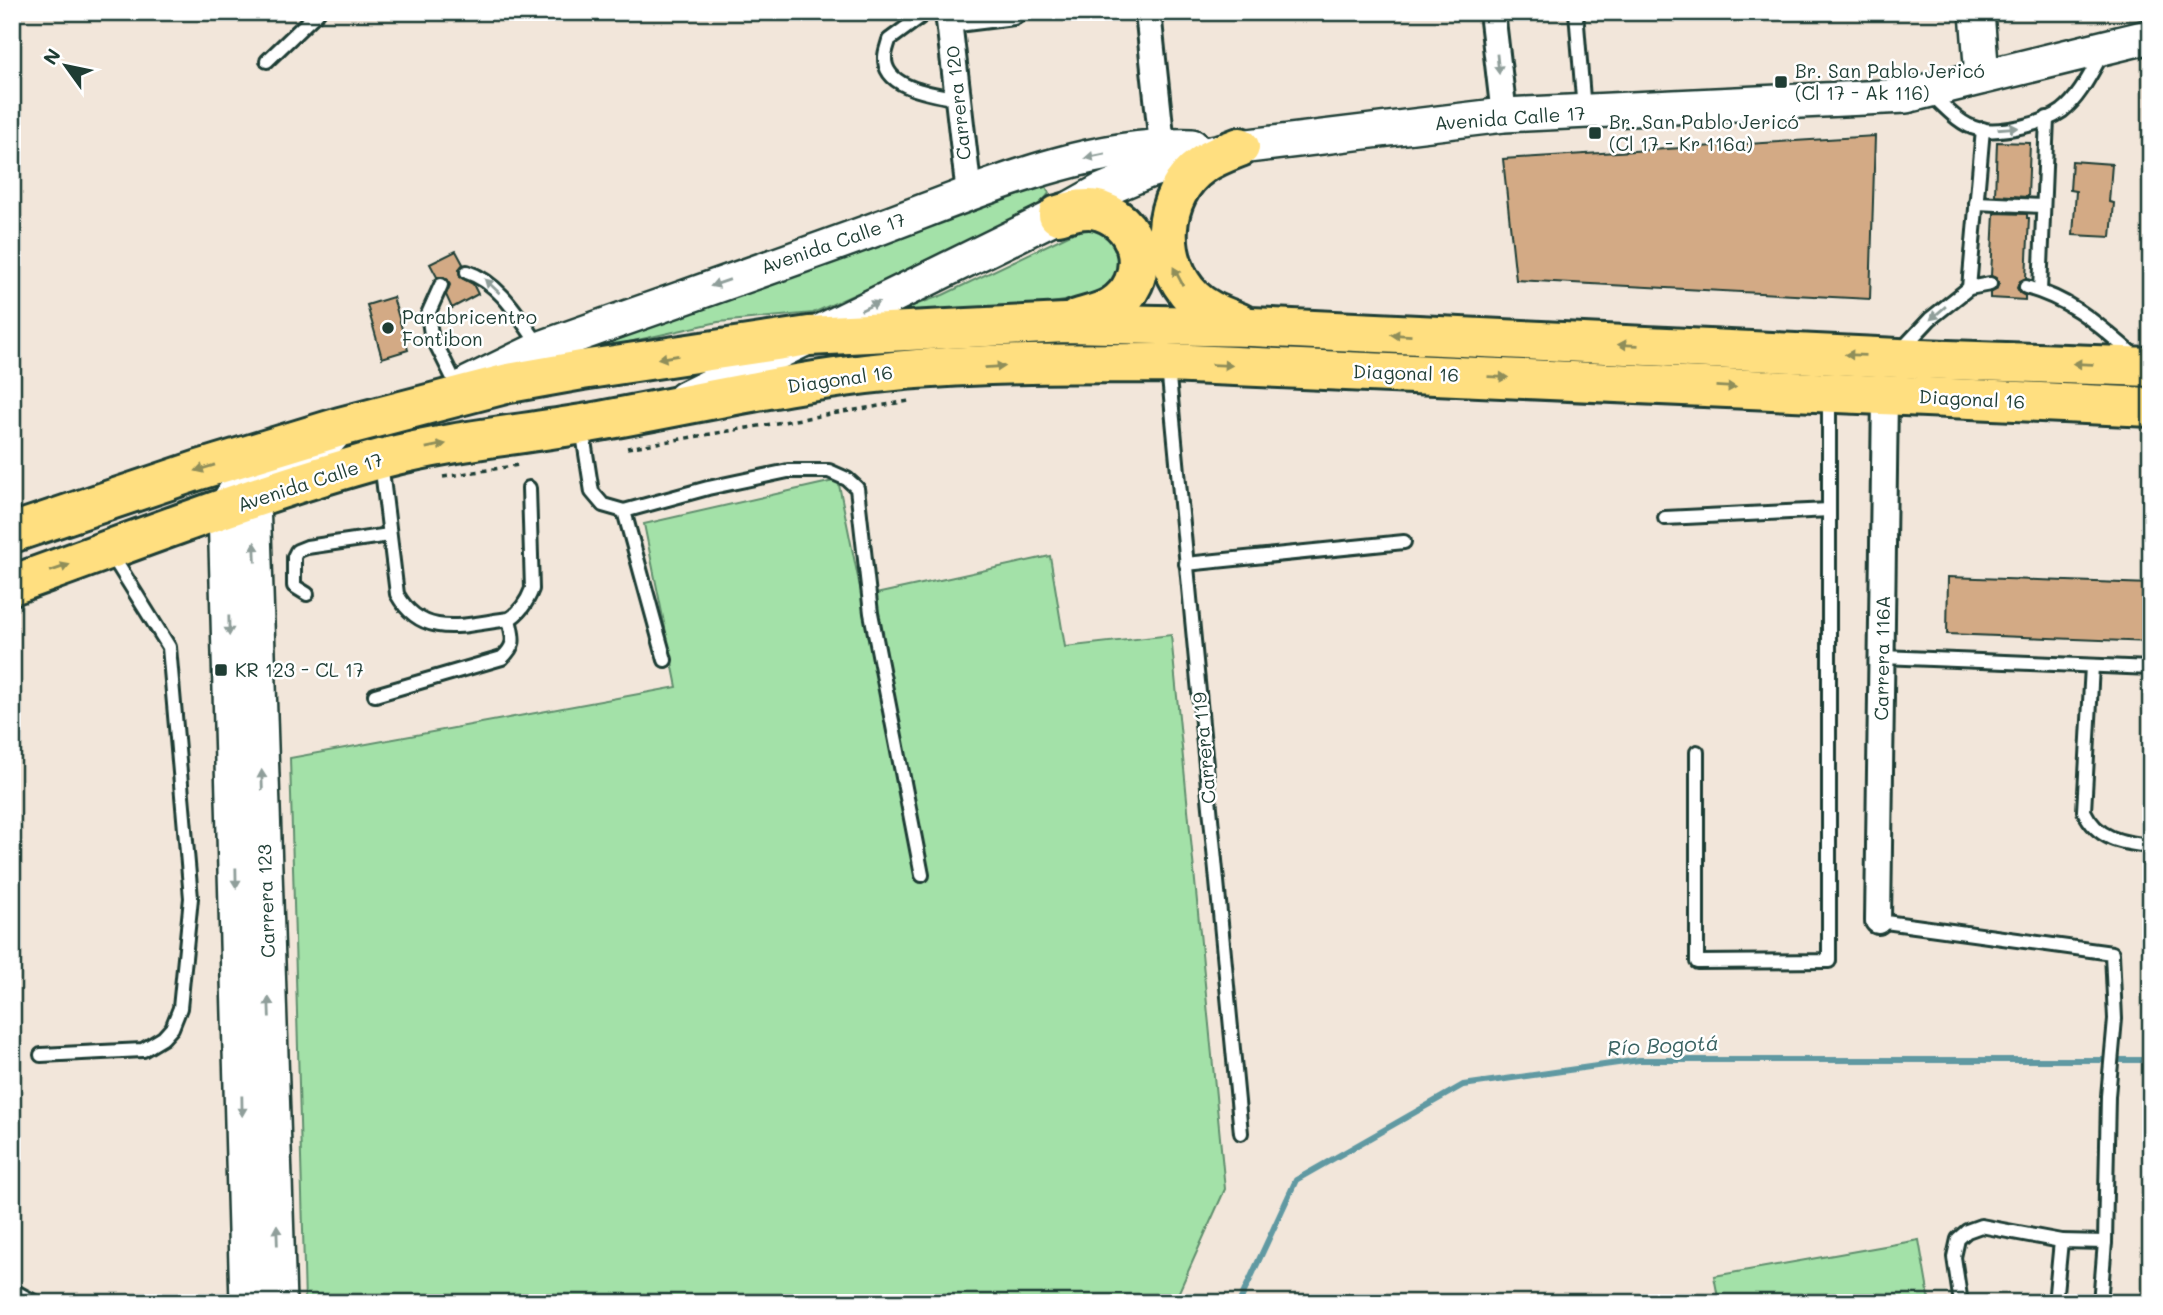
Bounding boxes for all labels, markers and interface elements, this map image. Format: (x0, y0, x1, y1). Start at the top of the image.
north arrow (32, 32, 102, 102)
text: N (37, 44, 66, 69)
street label: Carrera 120 (939, 45, 976, 161)
one-way arrow (1493, 53, 1504, 75)
place label: Br. San Pablo Jericó (Cl 17 - Ak 116) (1795, 58, 1985, 105)
marker: Br. San Pablo Jericó (Cl 17 - Ak 116) (1773, 74, 1789, 90)
street label: Avenida Calle 17 (1434, 100, 1586, 135)
place label: Br. San Pablo Jericó (Cl 17 - Kr 116a) (1609, 109, 1799, 156)
one-way arrow (1997, 122, 2019, 133)
marker: Br. San Pablo Jericó (Cl 17 - Kr 116a) (1587, 125, 1603, 141)
one-way arrow (1084, 151, 1106, 162)
street label: Avenida Calle 17 (757, 206, 908, 279)
one-way arrow (1173, 266, 1184, 286)
one-way arrow (709, 278, 730, 289)
one-way arrow (484, 279, 501, 295)
one-way arrow (860, 300, 880, 311)
place label: Parabricentro Fontibon (402, 304, 537, 351)
one-way arrow (1929, 305, 1947, 321)
marker: Parabricentro Fontibon (380, 320, 396, 336)
one-way arrow (1389, 329, 1411, 340)
one-way arrow (1617, 340, 1639, 351)
one-way arrow (1844, 349, 1866, 360)
one-way arrow (657, 352, 679, 363)
street label: Diagonal 16 (1353, 358, 1460, 387)
street label: Diagonal 16 (786, 359, 894, 398)
one-way arrow (2071, 359, 2093, 370)
one-way arrow (1211, 360, 1233, 371)
one-way arrow (984, 361, 1006, 372)
one-way arrow (1488, 371, 1510, 382)
one-way arrow (1715, 382, 1737, 393)
street label: Diagonal 16 (1918, 383, 2026, 414)
one-way arrow (425, 440, 447, 451)
street label: Avenida Calle 17 (234, 446, 386, 517)
one-way arrow (194, 463, 215, 474)
one-way arrow (250, 541, 261, 563)
one-way arrow (50, 562, 71, 573)
street label: Carrera 116A (1868, 595, 1895, 721)
one-way arrow (223, 616, 235, 638)
place label: KR 123 - CL 17 (235, 657, 364, 682)
marker: KR 123 - CL 17 (213, 662, 229, 678)
street label: Carrera 119 (1186, 691, 1221, 805)
one-way arrow (257, 769, 268, 791)
street label: Carrera 123 (251, 844, 280, 958)
one-way arrow (230, 868, 241, 890)
one-way arrow (264, 996, 275, 1018)
water label: Río Bogotá (1606, 1028, 1719, 1061)
one-way arrow (236, 1095, 247, 1117)
one-way arrow (271, 1223, 282, 1245)

